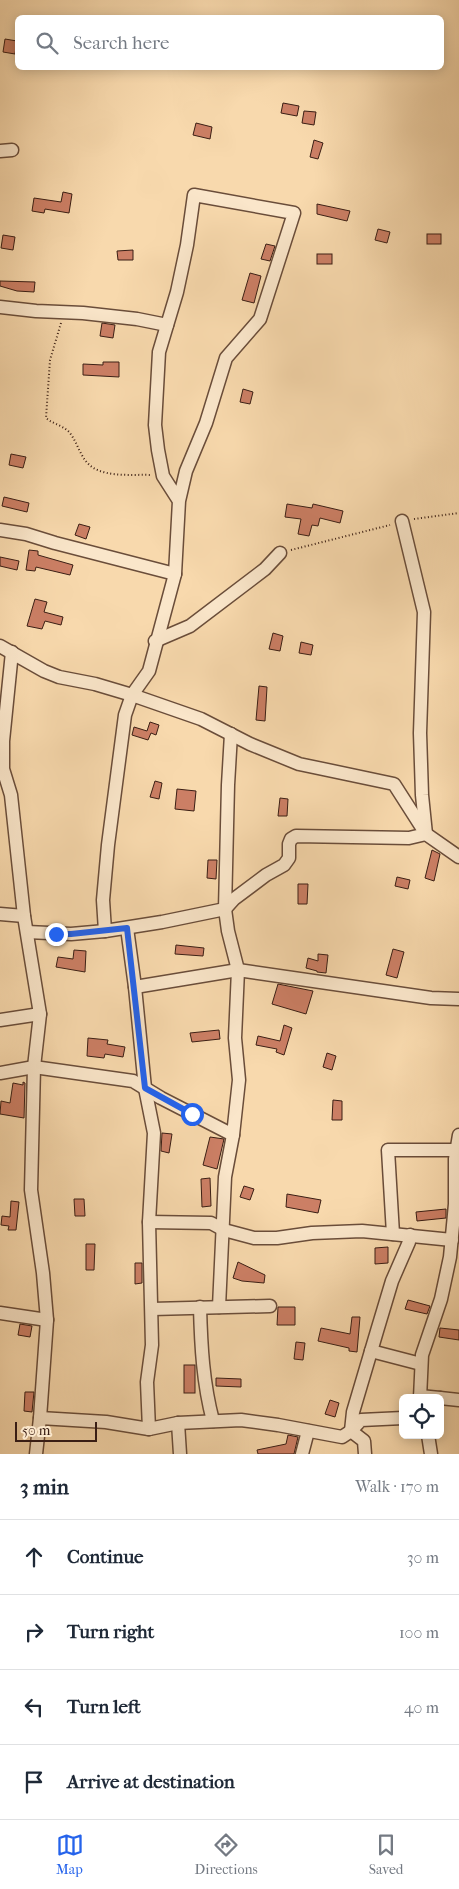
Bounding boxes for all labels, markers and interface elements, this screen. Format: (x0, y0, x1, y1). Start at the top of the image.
search box (15, 15, 444, 70)
icon: search (33, 29, 61, 57)
text: Search here (73, 32, 169, 54)
route end (45, 923, 68, 946)
route start (181, 1103, 204, 1126)
map controls (399, 1394, 444, 1439)
button: locate (399, 1394, 444, 1439)
scale bar (15, 1419, 98, 1442)
text: 50 m (22, 1422, 50, 1439)
text: 3 min (20, 1475, 69, 1499)
text: Walk · 170 m (355, 1477, 439, 1496)
icon: ahead (20, 1543, 48, 1571)
text: Continue (67, 1546, 143, 1568)
text: 30 m (407, 1548, 439, 1567)
icon: right (20, 1618, 48, 1646)
text: Turn right (67, 1621, 154, 1643)
text: 100 m (399, 1623, 439, 1642)
icon: left (20, 1693, 48, 1721)
text: Turn left (67, 1696, 141, 1718)
text: 40 m (404, 1698, 439, 1717)
icon: arrive (20, 1768, 48, 1796)
text: Arrive at destination (67, 1771, 235, 1793)
tab: Map (56, 1831, 84, 1878)
tab: Directions (195, 1831, 258, 1878)
tab: Saved (369, 1831, 403, 1878)

